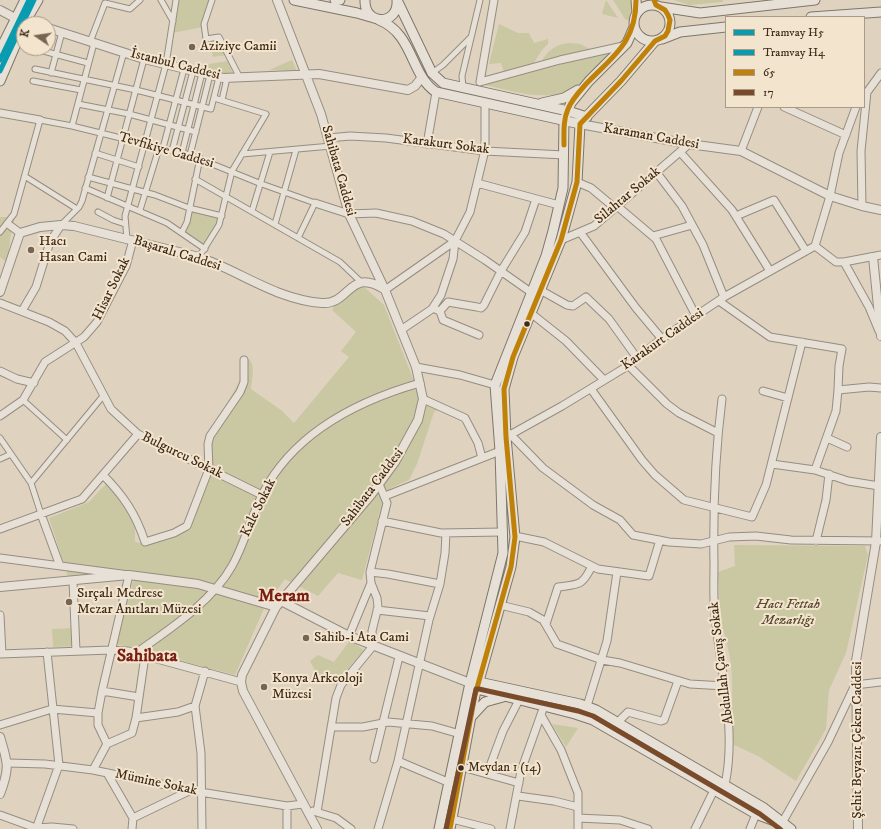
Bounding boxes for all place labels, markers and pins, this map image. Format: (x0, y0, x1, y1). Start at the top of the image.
place label: Aziziye Camii (200, 39, 277, 55)
marker: Aziziye Camii (187, 42, 197, 52)
place label: Hacı Hasan Cami (39, 234, 107, 266)
marker: Hacı Hasan Cami (26, 245, 36, 255)
unlabelled marker (522, 319, 532, 329)
place label: Sırçalı Medrese Mezar Anıtları Müzesi (77, 586, 201, 618)
marker: Sırçalı Medrese Mezar Anıtları Müzesi (64, 597, 74, 607)
place label: Sahib-i Ata Cami (314, 630, 409, 646)
marker: Sahib-i Ata Cami (301, 633, 311, 643)
place label: Konya Arkeoloji Müzesi (272, 671, 363, 704)
marker: Konya Arkeoloji Müzesi (259, 682, 269, 692)
place label: Meydan 1 (14) (468, 760, 541, 776)
marker: Meydan 1 (14) (456, 763, 466, 773)

